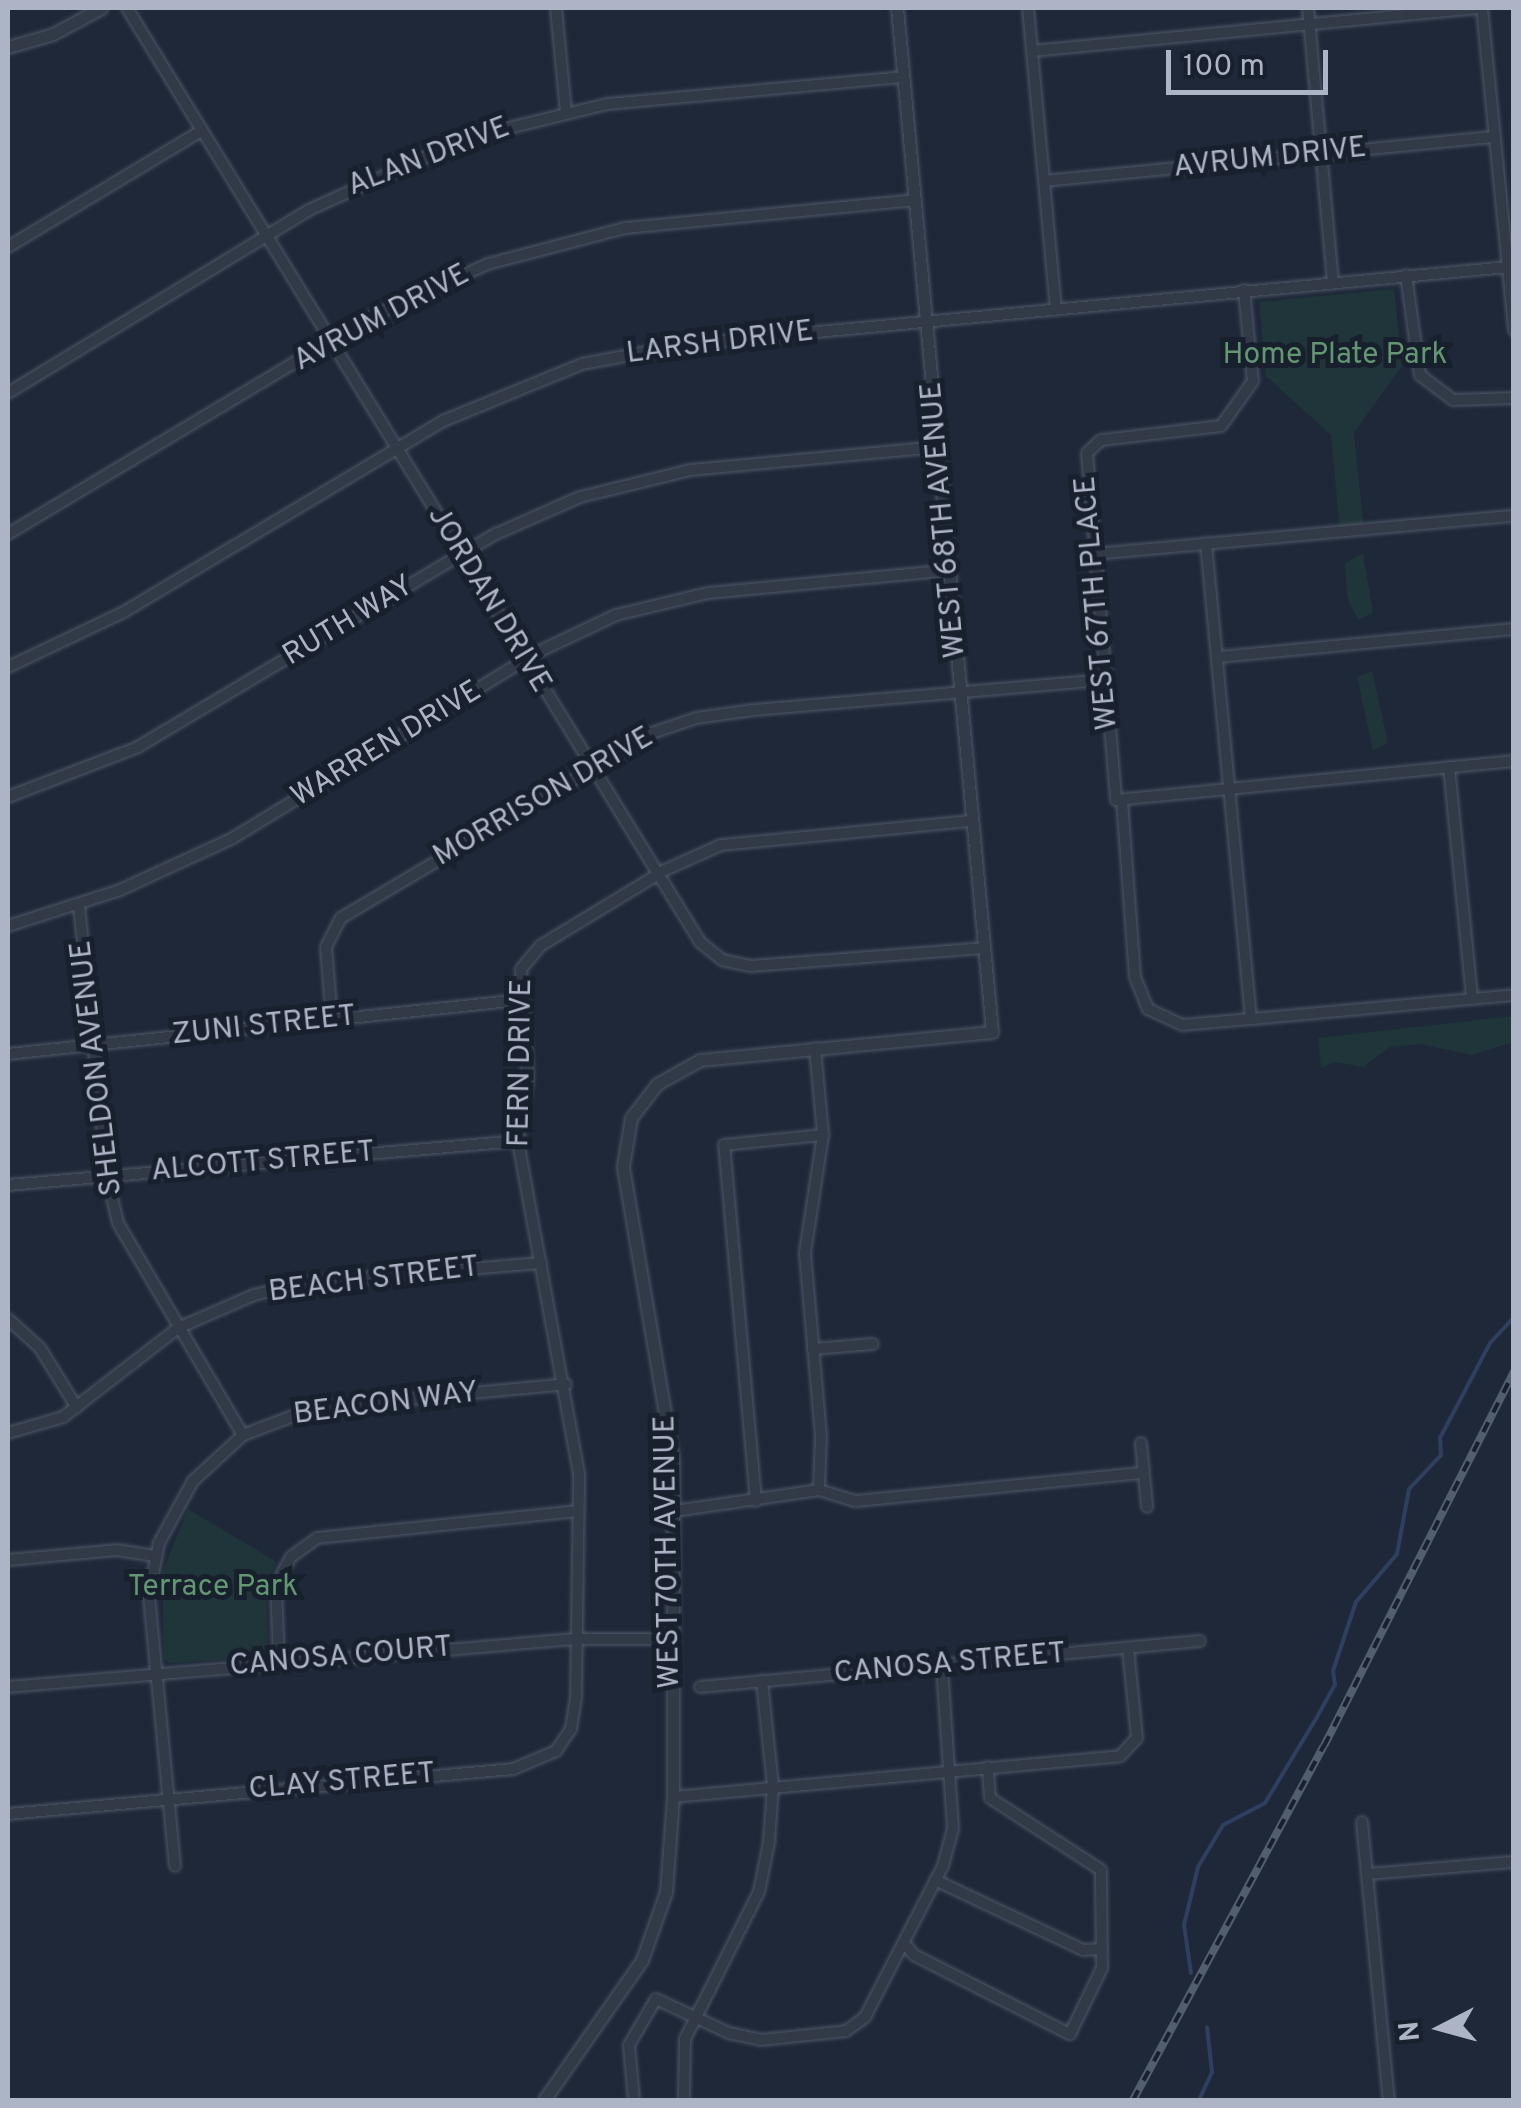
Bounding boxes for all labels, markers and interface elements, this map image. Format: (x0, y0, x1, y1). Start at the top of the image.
scale bar (1171, 30, 1334, 92)
text: 100 m (1183, 49, 1265, 86)
street label: ALAN DRIVE (343, 111, 515, 205)
street label: AVRUM DRIVE (1172, 131, 1368, 187)
street label: AVRUM DRIVE (288, 258, 476, 380)
street label: LARSH DRIVE (624, 315, 816, 373)
park label: Home Plate Park (1223, 338, 1447, 374)
street label: WEST 68TH AVENUE (915, 379, 975, 661)
street label: WEST 67TH PLACE (1069, 474, 1127, 732)
street label: JORDAN DRIVE (418, 500, 558, 700)
street label: RUTH WAY (277, 569, 421, 675)
street label: WARREN DRIVE (286, 674, 488, 816)
street label: MORRISON DRIVE (428, 720, 660, 876)
street label: SHELDON AVENUE (64, 938, 132, 1198)
street label: FERN DRIVE (503, 978, 541, 1148)
street label: ZUNI STREET (170, 999, 358, 1055)
street label: ALCOTT STREET (149, 1135, 377, 1191)
street label: BEACH STREET (267, 1250, 481, 1312)
street label: BEACON WAY (291, 1376, 481, 1434)
street label: WEST 70TH AVENUE (649, 1413, 689, 1691)
park label: Terrace Park (128, 1570, 298, 1606)
street label: CANOSA COURT (228, 1630, 454, 1686)
street label: CANOSA STREET (832, 1637, 1068, 1693)
street label: CLAY STREET (247, 1757, 437, 1809)
north arrow (1391, 1978, 1491, 2078)
text: N (1392, 2019, 1430, 2043)

